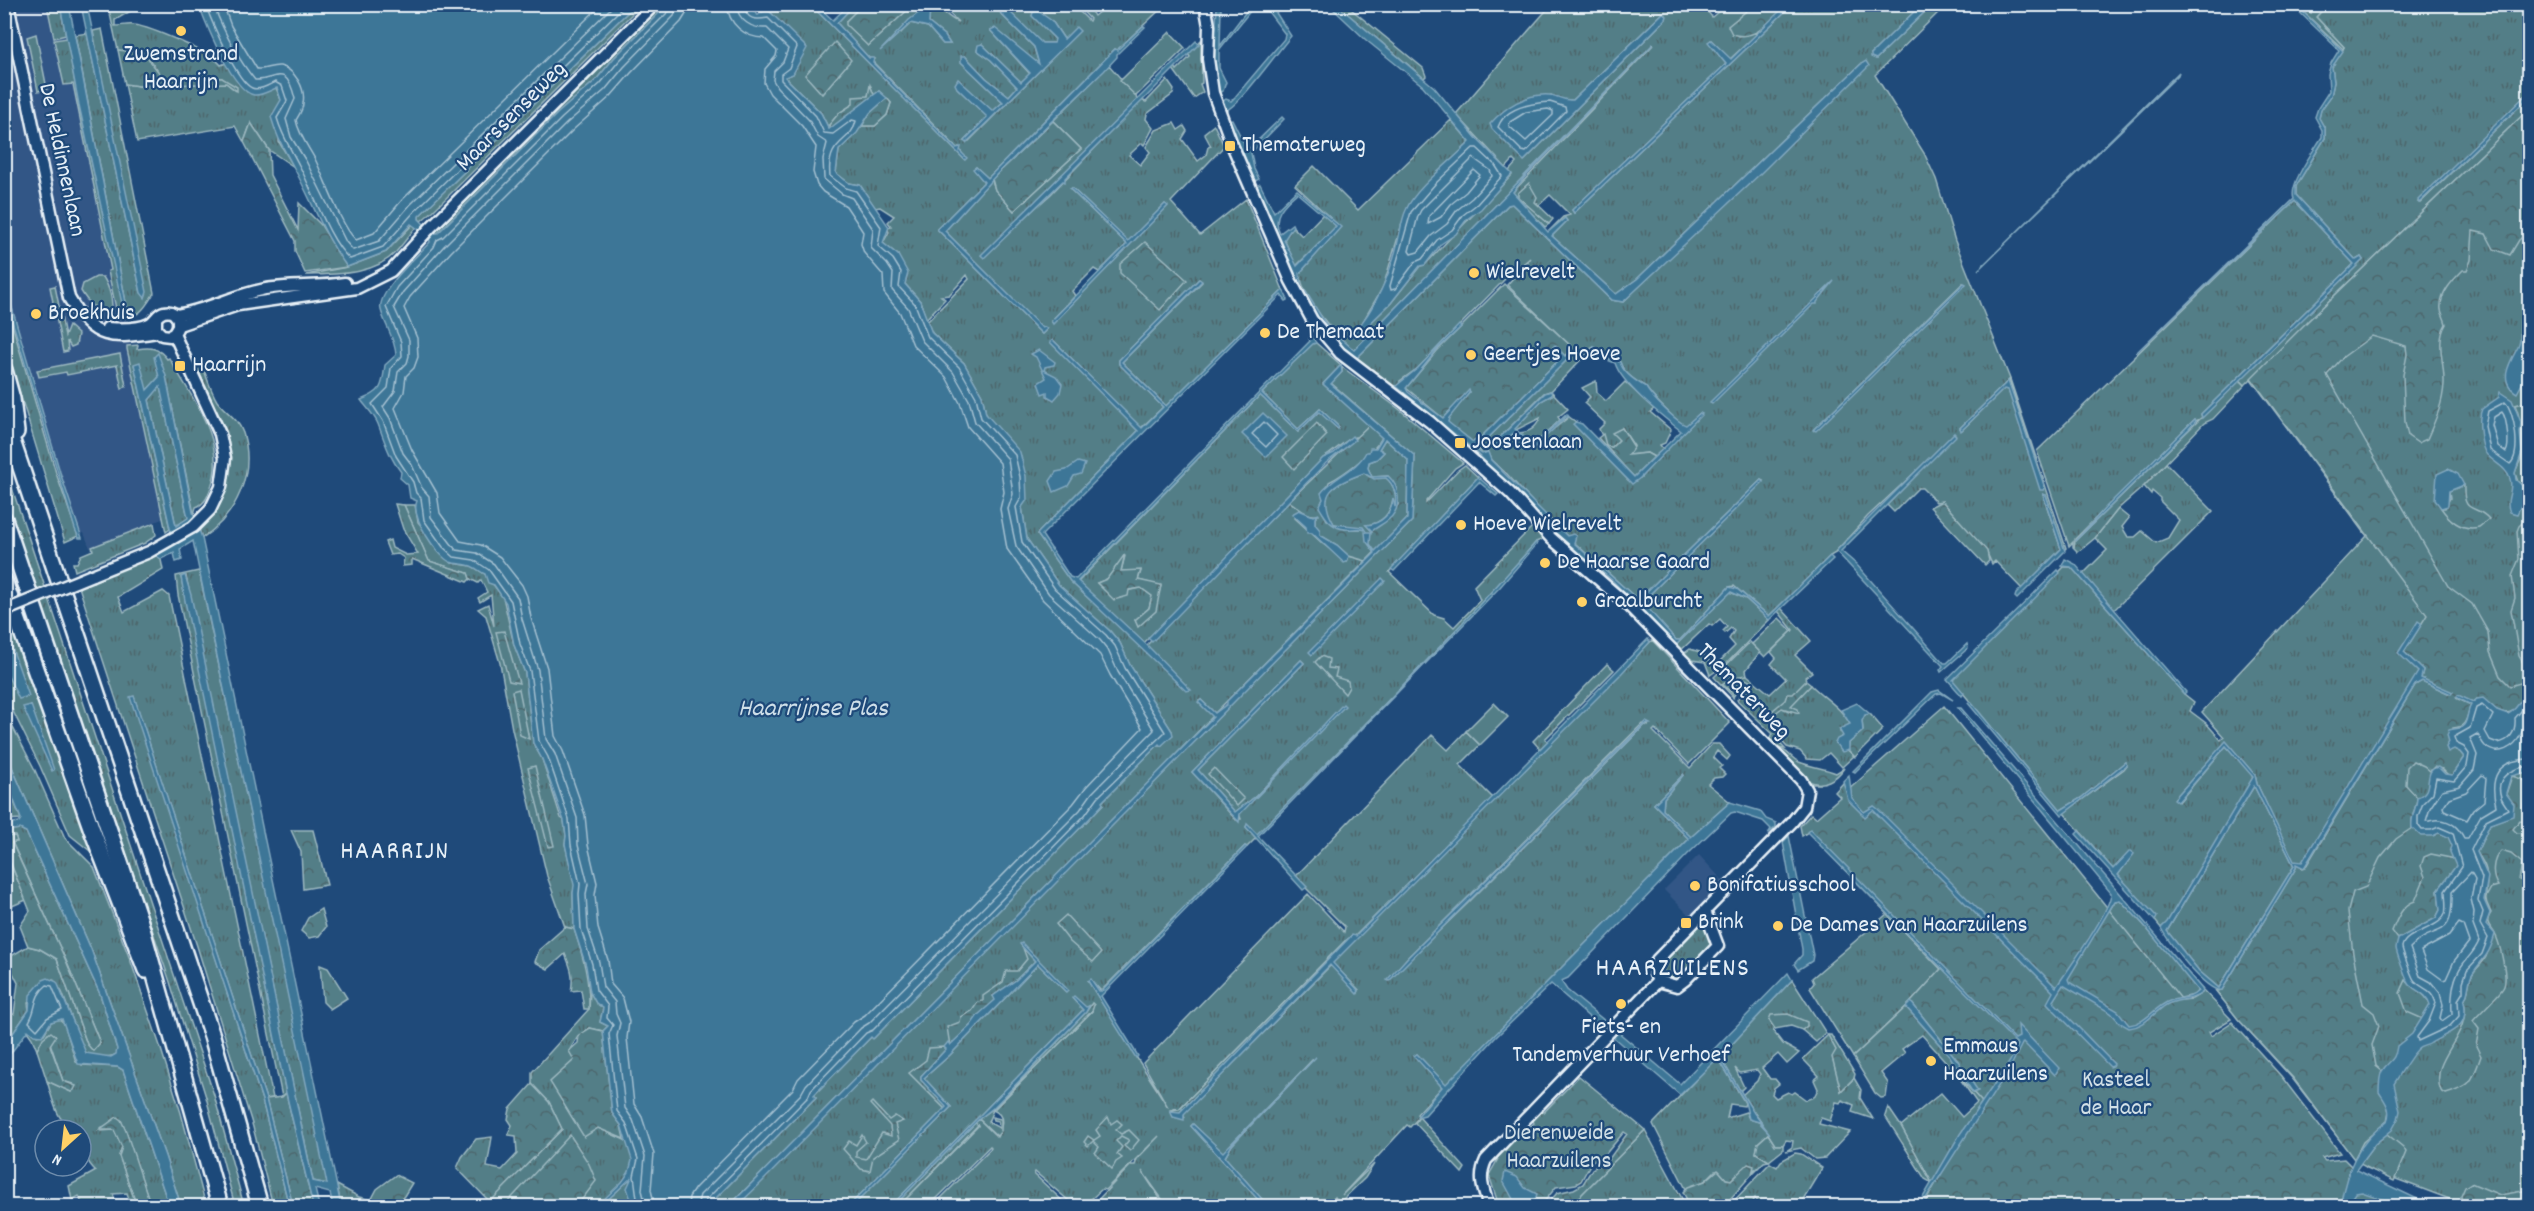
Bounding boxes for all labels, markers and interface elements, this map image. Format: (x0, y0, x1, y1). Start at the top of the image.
marker: Zwemstrand Haarrijn (174, 24, 188, 38)
place label: Zwemstrand Haarrijn (124, 38, 238, 100)
street label: Maarssenseweg (449, 54, 575, 180)
street label: De Heldinnenlaan (28, 80, 94, 240)
place label: Thematerweg (1242, 129, 1366, 163)
marker: Thematerweg (1223, 139, 1237, 153)
place label: Wielrevelt (1486, 256, 1575, 290)
marker: Wielrevelt (1467, 266, 1481, 280)
place label: Broekhuis (48, 297, 135, 331)
marker: Broekhuis (29, 307, 43, 321)
place label: De Themaat (1277, 316, 1385, 350)
marker: De Themaat (1258, 326, 1272, 340)
place label: Geertjes Hoeve (1483, 338, 1621, 372)
marker: Geertjes Hoeve (1464, 348, 1478, 362)
place label: Haarrijn (192, 349, 266, 383)
marker: Haarrijn (173, 359, 187, 373)
place label: Joostenlaan (1472, 426, 1582, 460)
marker: Joostenlaan (1453, 436, 1467, 450)
place label: Hoeve Wielrevelt (1473, 508, 1622, 542)
marker: Hoeve Wielrevelt (1454, 518, 1468, 532)
place label: De Haarse Gaard (1557, 546, 1710, 580)
marker: De Haarse Gaard (1538, 556, 1552, 570)
place label: Graalburcht (1594, 585, 1703, 619)
marker: Graalburcht (1575, 595, 1589, 609)
street label: Thematerweg (1688, 636, 1798, 748)
water label: Haarrijnse Plas (738, 691, 889, 728)
district label: HAARRIJN (340, 834, 450, 871)
place label: Bonifatiusschool (1707, 869, 1856, 903)
marker: Bonifatiusschool (1688, 879, 1702, 893)
place label: Brink (1698, 906, 1744, 940)
place label: De Dames van Haarzuilens (1790, 909, 2028, 943)
marker: Brink (1679, 916, 1693, 930)
marker: De Dames van Haarzuilens (1771, 919, 1785, 933)
district label: HAARZUILENS (1596, 950, 1750, 989)
marker: Fiets- en Tandemverhuur Verhoef (1614, 997, 1628, 1011)
place label: Fiets- en Tandemverhuur Verhoef (1512, 1011, 1730, 1073)
place label: Emmaus Haarzuilens (1943, 1030, 2048, 1092)
marker: Emmaus Haarzuilens (1924, 1054, 1938, 1068)
park label: Kasteel de Haar (2080, 1064, 2152, 1126)
park label: Dierenweide Haarzuilens (1504, 1117, 1614, 1179)
north arrow (33, 1118, 93, 1178)
text: N (48, 1147, 66, 1171)

